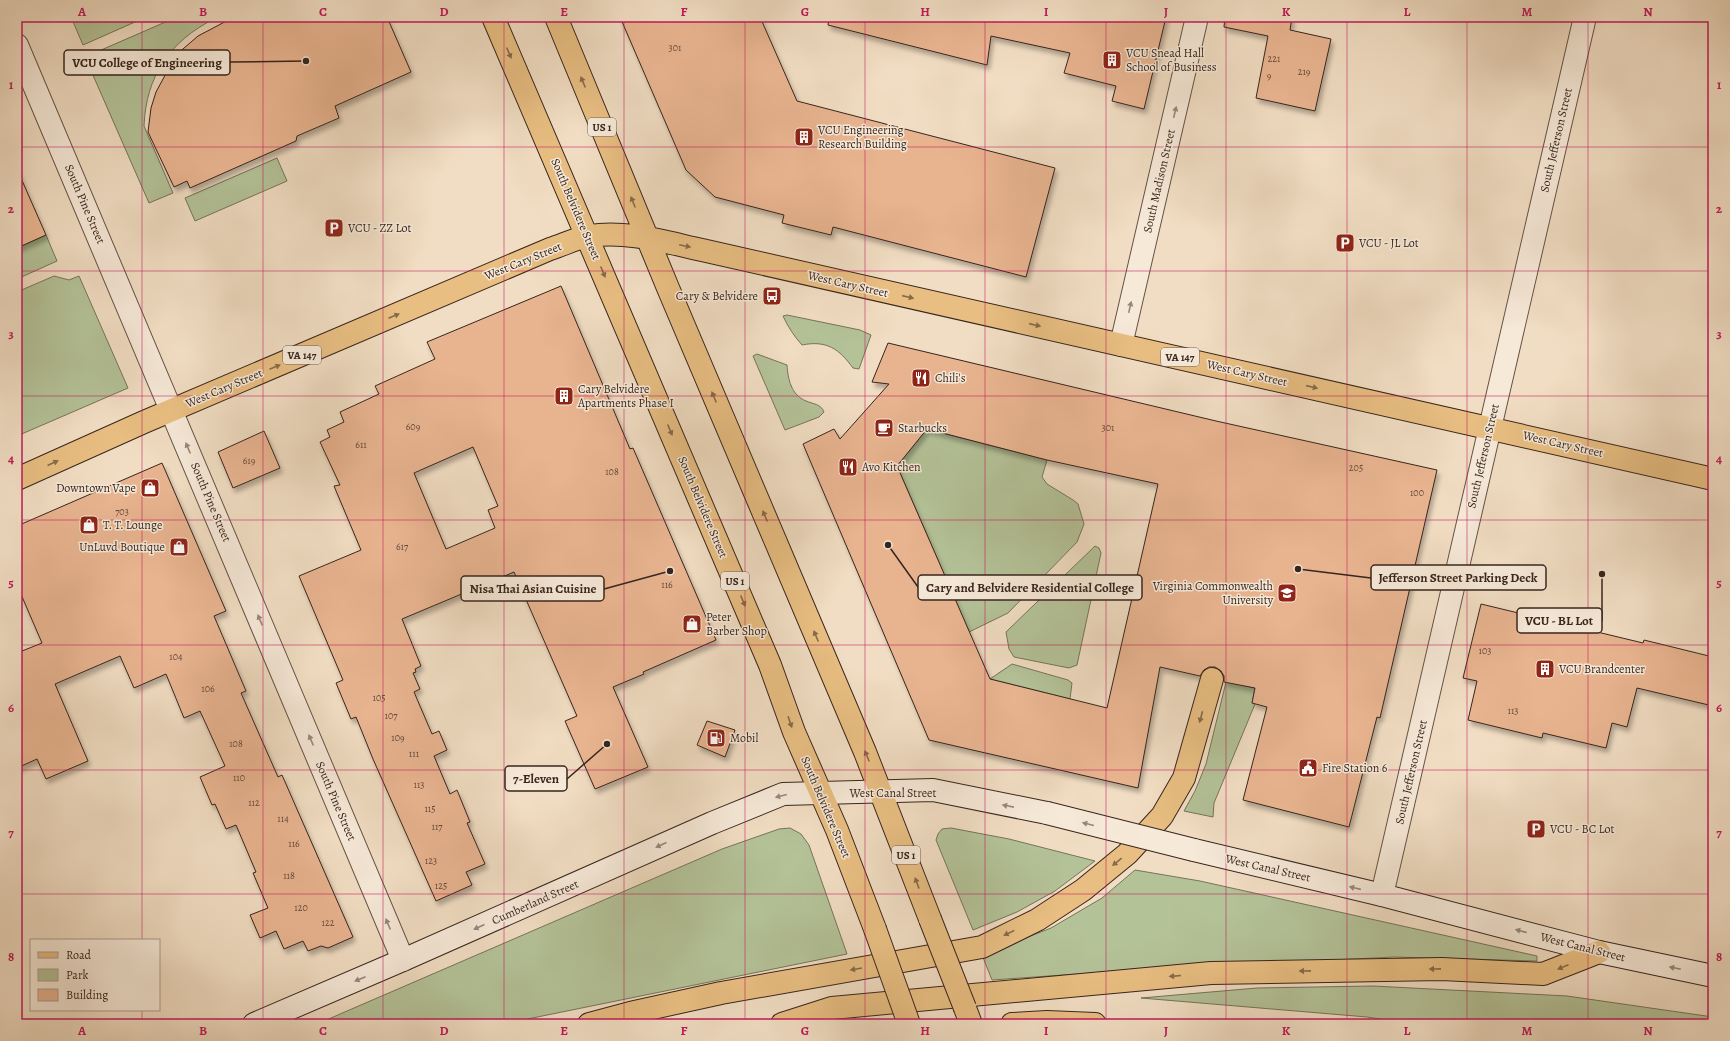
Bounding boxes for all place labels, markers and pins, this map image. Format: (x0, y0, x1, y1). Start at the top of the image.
place label: VCU Snead Hall School of Business (1125, 45, 1217, 75)
building icon: VCU Snead Hall School of Business (1101, 49, 1123, 71)
callout: VCU College of Engineering (64, 50, 230, 75)
place label: VCU Engineering Research Building (817, 122, 907, 152)
building icon: VCU Engineering Research Building (793, 126, 815, 148)
parking icon: VCU - ZZ Lot (323, 217, 345, 239)
place label: VCU - ZZ Lot (347, 220, 412, 236)
parking icon: VCU - JL Lot (1334, 232, 1356, 254)
place label: VCU - JL Lot (1358, 235, 1419, 251)
bus stop icon: Cary & Belvidere (761, 285, 783, 307)
place label: Cary & Belvidere (676, 288, 758, 304)
restaurant icon: Chili's (910, 367, 932, 389)
place label: Chili's (935, 370, 966, 386)
place label: Cary Belvidere Apartments Phase I (577, 381, 674, 411)
building icon: Cary Belvidere Apartments Phase I (553, 385, 575, 407)
cafe icon: Starbucks (873, 417, 895, 439)
place label: Starbucks (898, 420, 947, 436)
restaurant icon: Avo Kitchen (837, 456, 859, 478)
place label: Avo Kitchen (861, 459, 921, 475)
shop icon: Downtown Vape (139, 477, 161, 499)
place label: Downtown Vape (56, 480, 136, 496)
shop icon: T. T. Lounge (78, 514, 100, 536)
place label: T. T. Lounge (103, 517, 162, 533)
shop icon: UnLuvd Boutique (168, 536, 190, 558)
place label: UnLuvd Boutique (79, 539, 165, 555)
callout: Jefferson Street Parking Deck (1371, 565, 1546, 590)
callout: Cary and Belvidere Residential College (918, 575, 1142, 600)
callout: Nisa Thai Asian Cuisine (461, 576, 604, 601)
place label: Virginia Commonwealth University (1152, 578, 1274, 608)
school or university icon: Virginia Commonwealth University (1276, 582, 1298, 604)
callout: VCU - BL Lot (1517, 608, 1602, 633)
place label: Peter Barber Shop (706, 609, 767, 639)
shop icon: Peter Barber Shop (681, 613, 703, 635)
building icon: VCU Brandcenter (1534, 658, 1556, 680)
place label: VCU Brandcenter (1558, 661, 1645, 677)
fuel station icon: Mobil (705, 727, 727, 749)
place label: Mobil (730, 730, 758, 746)
public building icon: Fire Station 6 (1297, 757, 1319, 779)
place label: Fire Station 6 (1322, 760, 1388, 776)
callout: 7-Eleven (505, 766, 567, 791)
parking icon: VCU - BC Lot (1525, 818, 1547, 840)
place label: VCU - BC Lot (1549, 821, 1615, 837)

